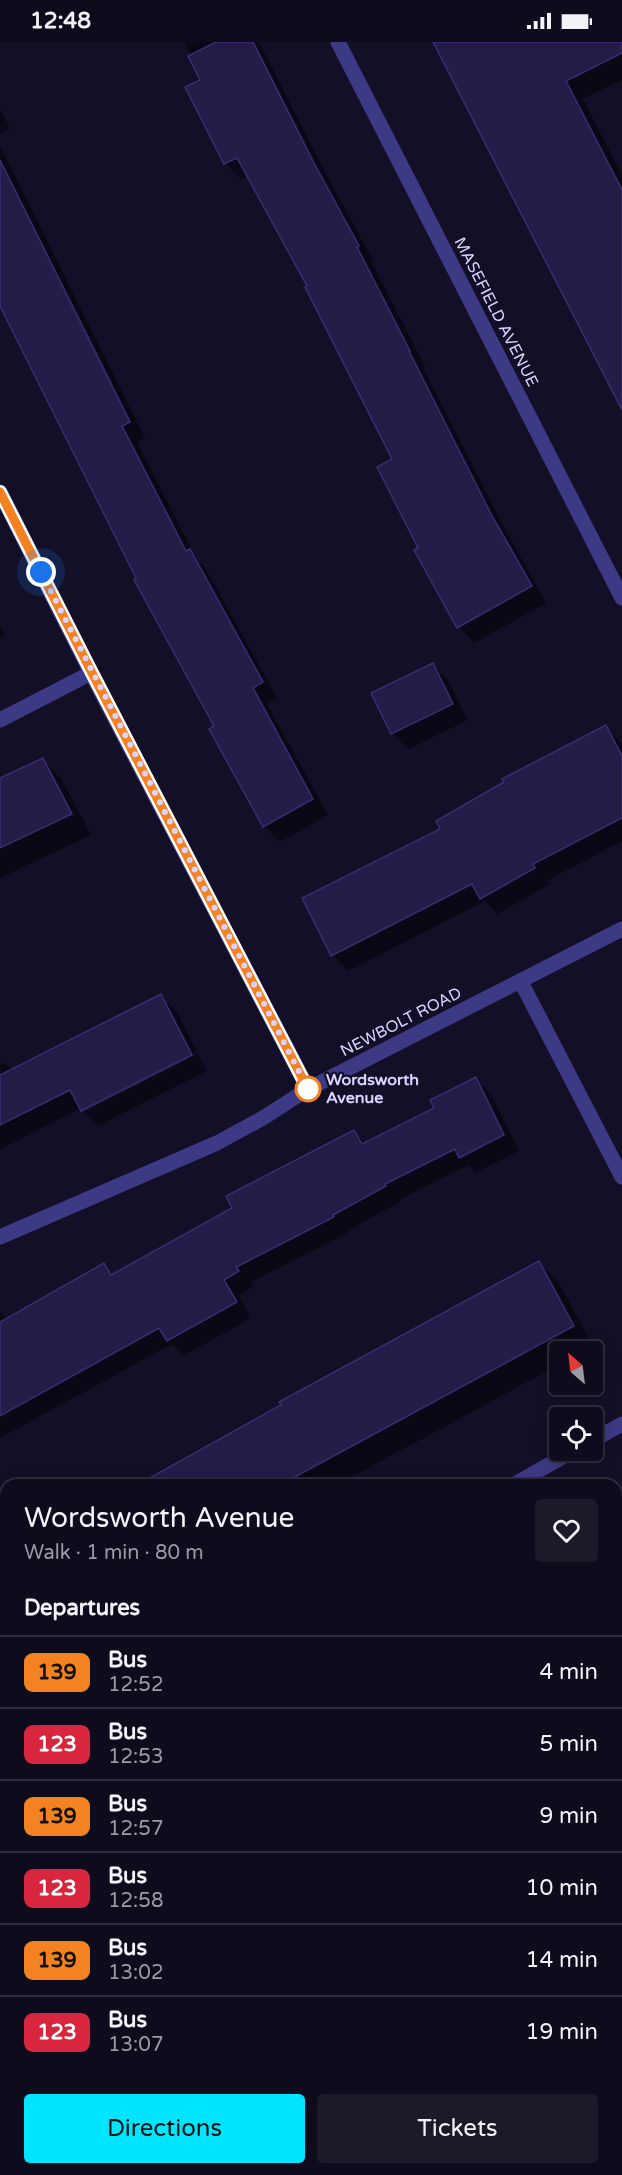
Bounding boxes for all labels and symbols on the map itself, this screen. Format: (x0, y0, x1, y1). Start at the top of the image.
street label: MASEFIELD AVENUE (450, 234, 542, 390)
your location (26, 557, 56, 587)
street label: NEWBOLT ROAD (337, 983, 465, 1061)
place label: Wordsworth Avenue (326, 1070, 419, 1108)
marker: Wordsworth Avenue (295, 1076, 321, 1102)
north arrow (549, 1341, 603, 1395)

